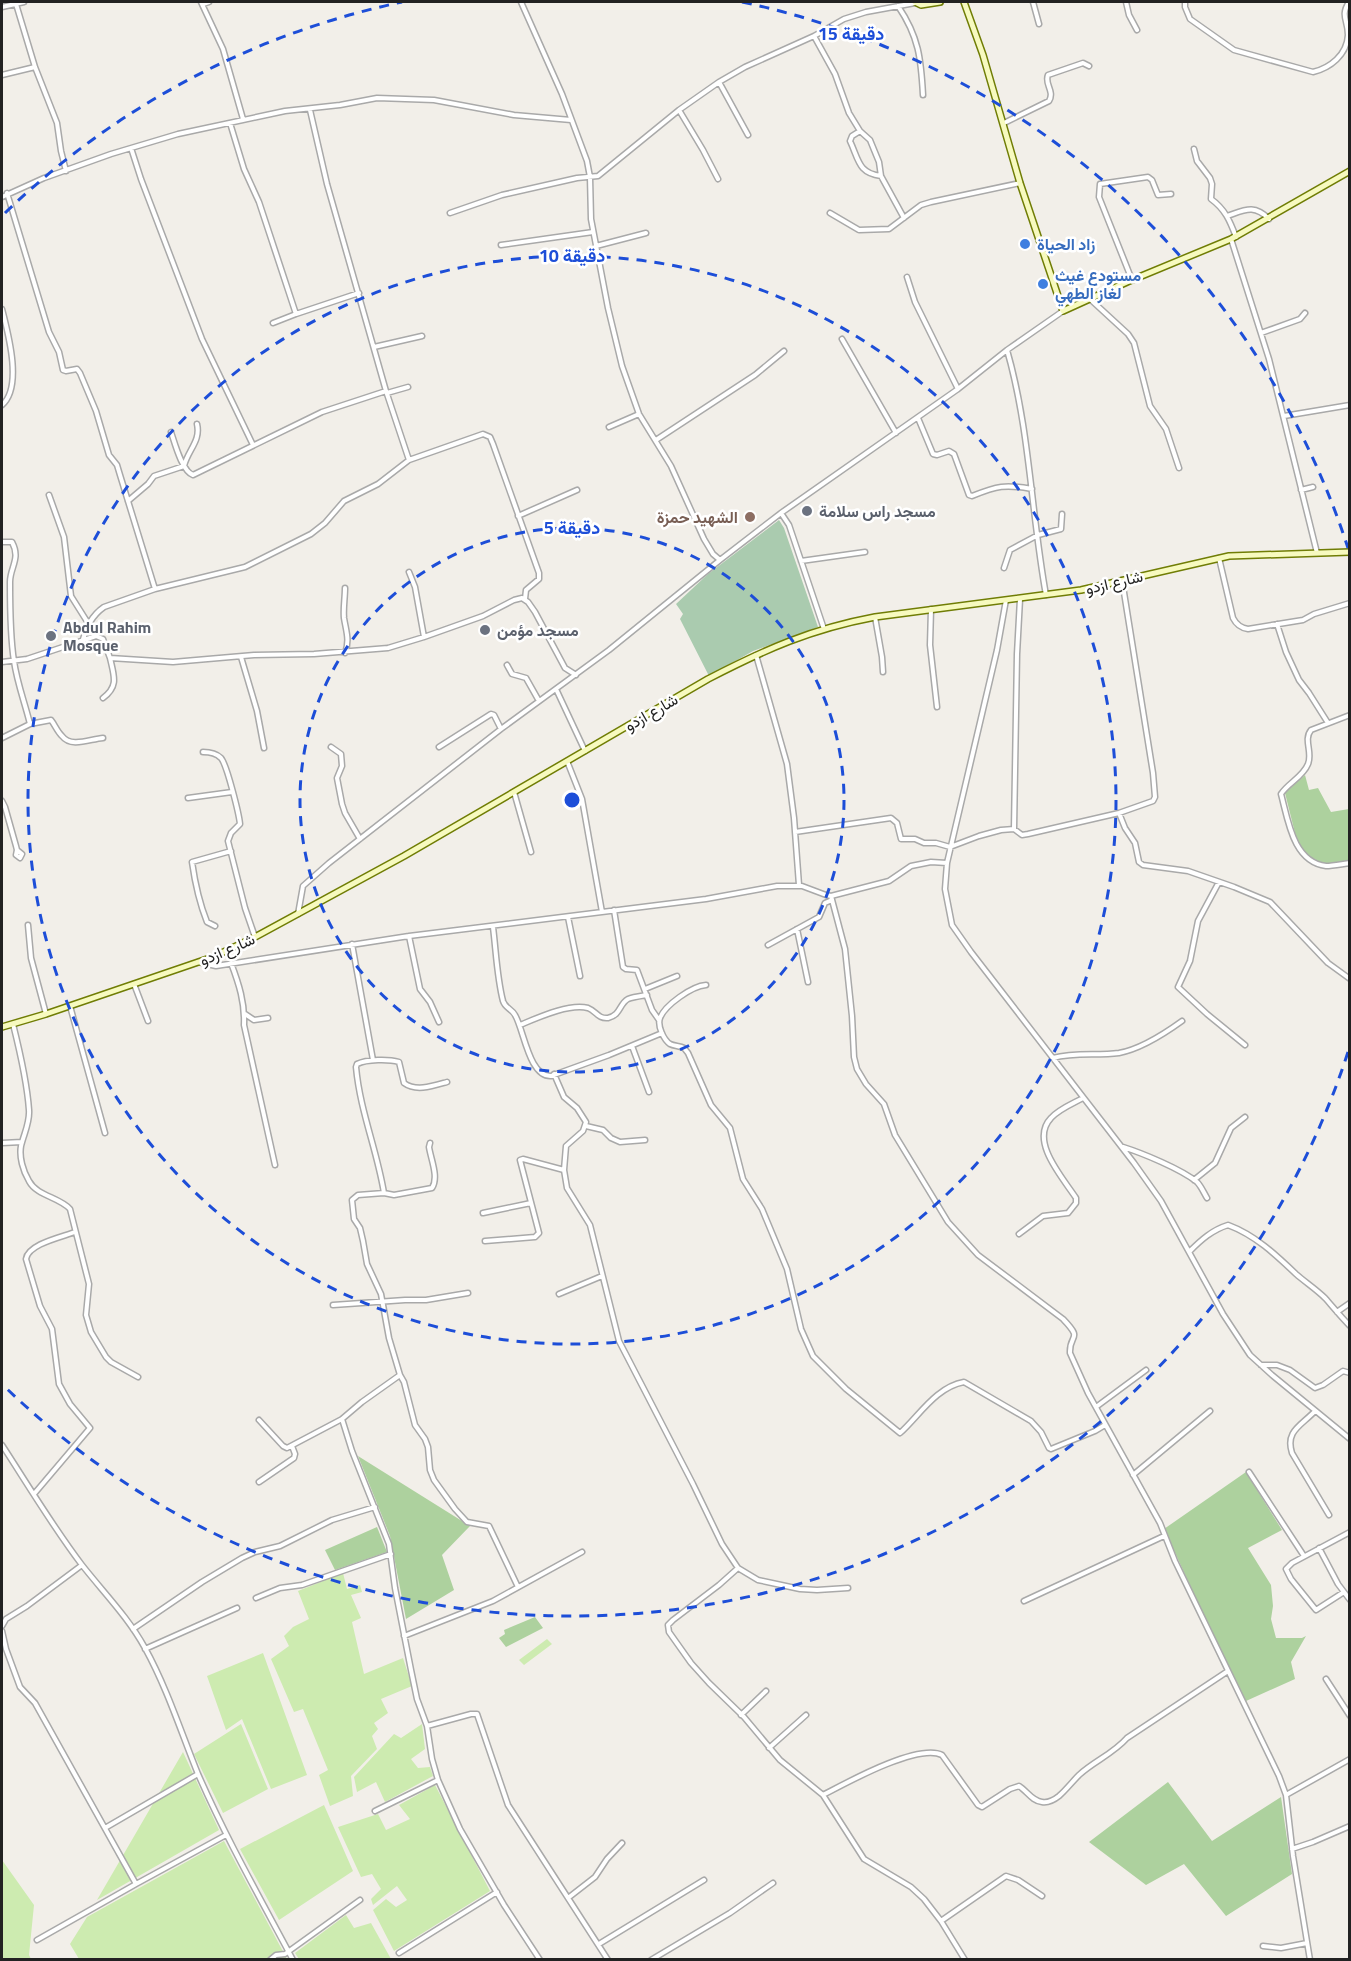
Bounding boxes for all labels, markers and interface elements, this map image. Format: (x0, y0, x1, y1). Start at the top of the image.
text: 15 دقيقة (818, 20, 884, 47)
place label: زاد الحياة (1037, 232, 1095, 256)
marker: زاد الحياة (1018, 237, 1032, 251)
text: 10 دقيقة (539, 242, 605, 269)
place label: مستودع غيث لغاز الطهي (1055, 263, 1142, 307)
marker: مستودع غيث لغاز الطهي (1036, 277, 1050, 291)
place label: مسجد راس سلامة (819, 499, 936, 523)
marker: مسجد راس سلامة (800, 504, 814, 518)
place label: الشهيد حمزة (657, 505, 738, 529)
marker: الشهيد حمزة (743, 510, 757, 524)
text: 5 دقيقة (544, 514, 600, 541)
street label: شارع ازدو (1083, 564, 1145, 600)
place label: Abdul Rahim Mosque (63, 615, 151, 657)
place label: مسجد مؤمن (497, 618, 579, 642)
marker: مسجد مؤمن (478, 623, 492, 637)
marker: Abdul Rahim Mosque (44, 629, 58, 643)
street label: شارع ازدو (620, 687, 682, 737)
centre of rings (562, 790, 582, 810)
street label: شارع ازدو (195, 927, 259, 971)

